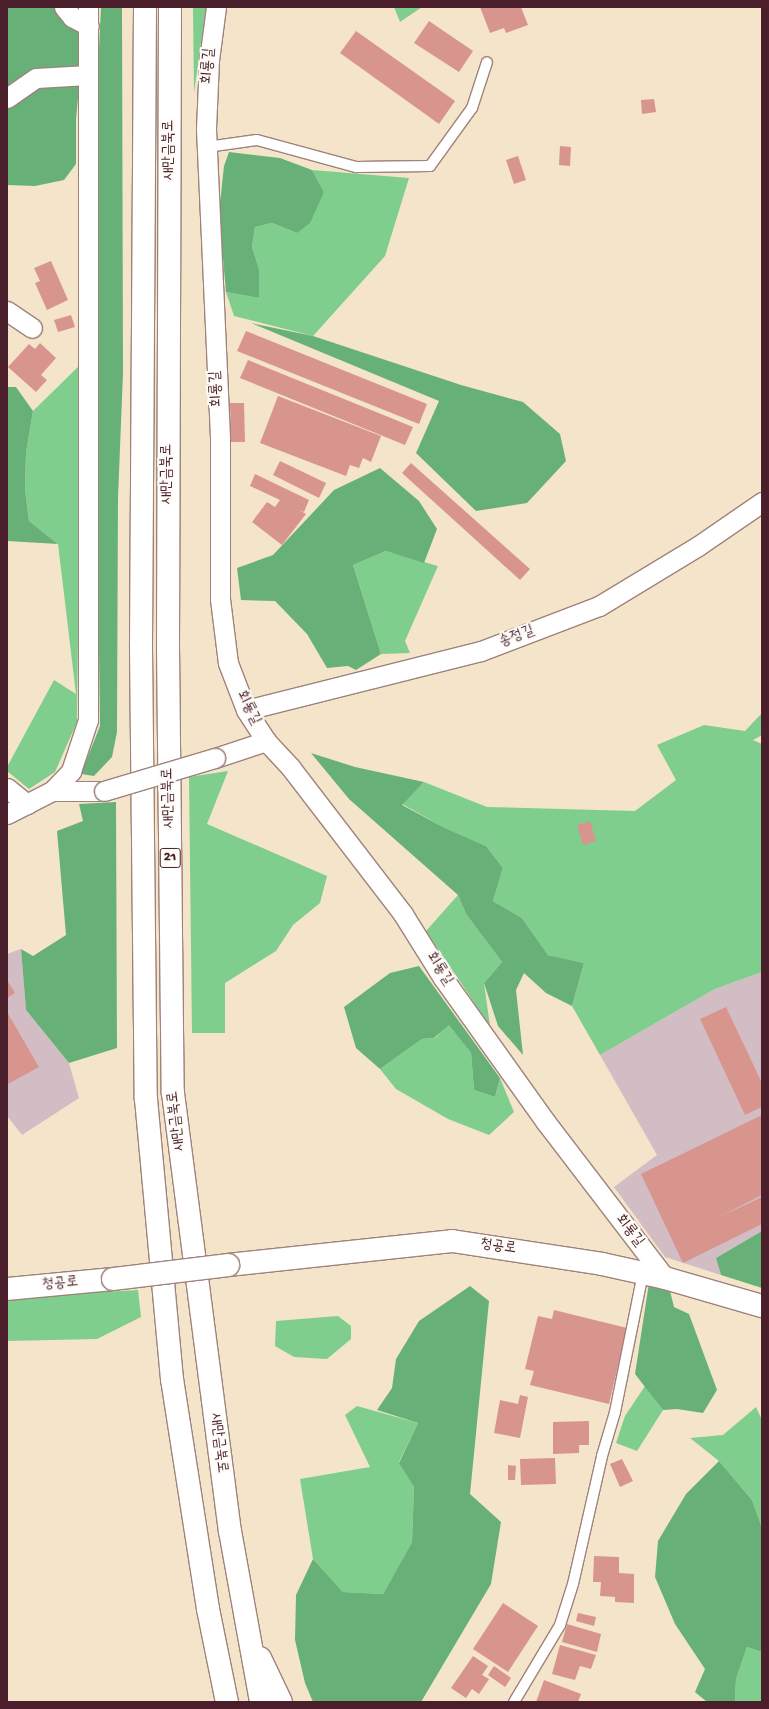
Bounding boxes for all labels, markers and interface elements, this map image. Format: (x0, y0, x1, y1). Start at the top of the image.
street label: 회룡길 (199, 47, 219, 85)
street label: 새만금북로 (161, 120, 179, 180)
street label: 회룡길 (207, 370, 227, 408)
street label: 새만금북로 (159, 444, 177, 504)
street label: 송정길 (497, 622, 537, 652)
street label: 회룡길 (232, 688, 264, 728)
street label: 새만금북로 (159, 768, 179, 828)
road number: 21 (159, 846, 181, 870)
street label: 회룡길 (422, 949, 456, 989)
street label: 새만금북로 (164, 1090, 190, 1152)
street label: 회룡길 (611, 1211, 647, 1251)
street label: 청공로 (479, 1236, 517, 1258)
street label: 청공로 (41, 1273, 79, 1295)
street label: 새만금북로 (205, 1412, 231, 1474)

